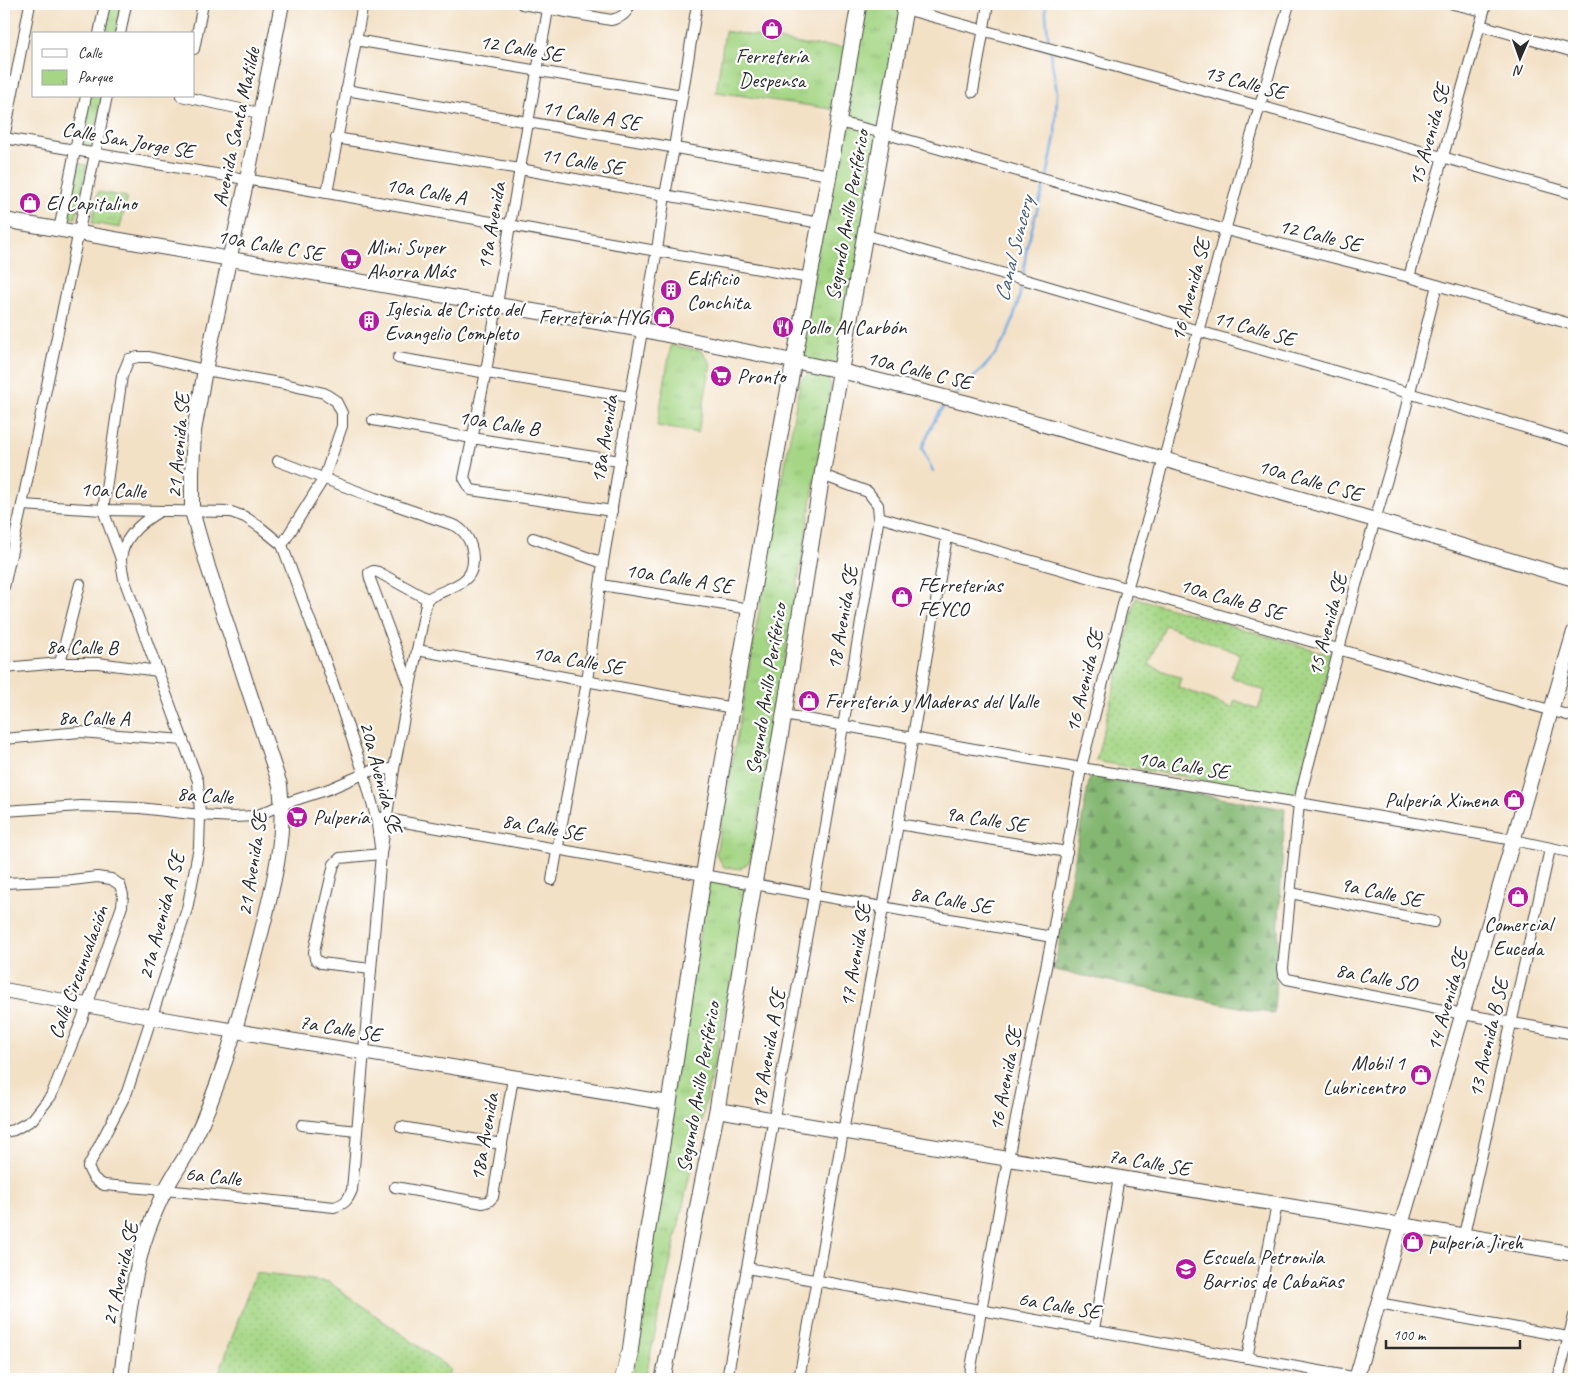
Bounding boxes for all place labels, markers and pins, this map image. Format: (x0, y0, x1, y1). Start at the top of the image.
shop icon: Ferretería Despensa (760, 17, 784, 41)
place label: Ferretería Despensa (736, 43, 810, 93)
place label: El Capitalino (46, 190, 139, 216)
shop icon: El Capitalino (18, 191, 42, 215)
place label: Mini Super Ahorra Más (367, 234, 457, 284)
supermarket icon: Mini Super Ahorra Más (339, 247, 363, 271)
place label: Edificio Conchita (687, 265, 753, 315)
building icon: Edificio Conchita (659, 278, 683, 302)
place label: Iglesia de Cristo del Evangelio Completo (385, 296, 526, 346)
place label: Ferretería HYG (538, 304, 652, 330)
shop icon: Ferretería HYG (652, 305, 676, 329)
building icon: Iglesia de Cristo del Evangelio Completo (357, 309, 381, 333)
place label: Pollo Al Carbón (799, 314, 907, 340)
restaurant icon: Pollo Al Carbón (771, 315, 795, 339)
place label: Pronto (737, 363, 788, 389)
supermarket icon: Pronto (709, 364, 733, 388)
place label: FErreterías FEYCO (918, 572, 1004, 622)
shop icon: FErreterías FEYCO (890, 585, 914, 609)
place label: Ferretería y Maderas del Valle (825, 688, 1040, 714)
shop icon: Ferretería y Maderas del Valle (797, 689, 821, 713)
place label: Pulpería Ximena (1385, 787, 1500, 813)
shop icon: Pulpería Ximena (1502, 788, 1526, 812)
place label: Pulpería (313, 804, 371, 830)
supermarket icon: Pulpería (285, 805, 309, 829)
shop icon: Comercial Euceda (1506, 885, 1530, 909)
place label: Comercial Euceda (1484, 911, 1555, 961)
place label: Mobil 1 Lubricentro (1323, 1050, 1407, 1100)
shop icon: Mobil 1 Lubricentro (1409, 1063, 1433, 1087)
place label: pulpería Jireh (1429, 1229, 1524, 1255)
shop icon: pulpería Jireh (1401, 1230, 1425, 1254)
place label: Escuela Petronila Barrios de Cabañas (1202, 1244, 1345, 1294)
school or university icon: Escuela Petronila Barrios de Cabañas (1174, 1257, 1198, 1281)

